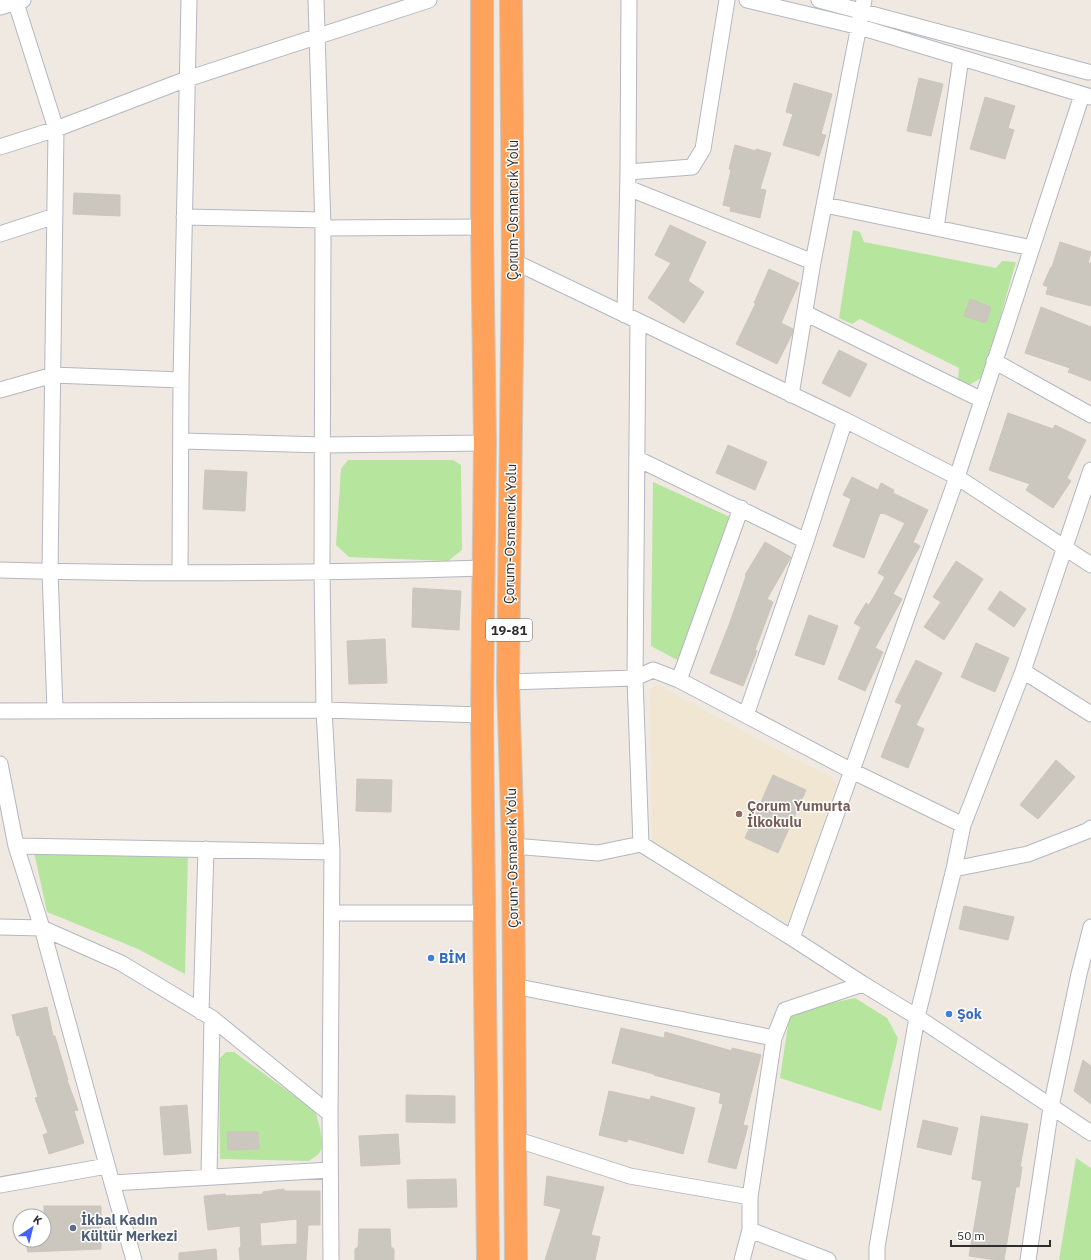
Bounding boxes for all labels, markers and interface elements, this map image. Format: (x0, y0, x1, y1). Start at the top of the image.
street label: Çorum-Osmancık Yolu (504, 140, 522, 280)
street label: Çorum-Osmancık Yolu (500, 464, 520, 604)
road number: 19-81 (486, 619, 532, 641)
street label: Çorum-Osmancık Yolu (502, 788, 522, 928)
place label: Çorum Yumurta İlkokulu (747, 797, 851, 831)
marker: Çorum Yumurta İlkokulu (734, 809, 744, 819)
place label: BİM (439, 949, 466, 967)
marker: BİM (426, 953, 436, 963)
place label: Şok (957, 1005, 983, 1023)
marker: Şok (944, 1009, 954, 1019)
north arrow (12, 1208, 52, 1248)
place label: İkbal Kadın Kültür Merkezi (81, 1211, 177, 1245)
text: K (31, 1212, 45, 1228)
scale bar (951, 1222, 1050, 1248)
marker: İkbal Kadın Kültür Merkezi (68, 1223, 78, 1233)
text: 50 m (957, 1228, 985, 1243)

